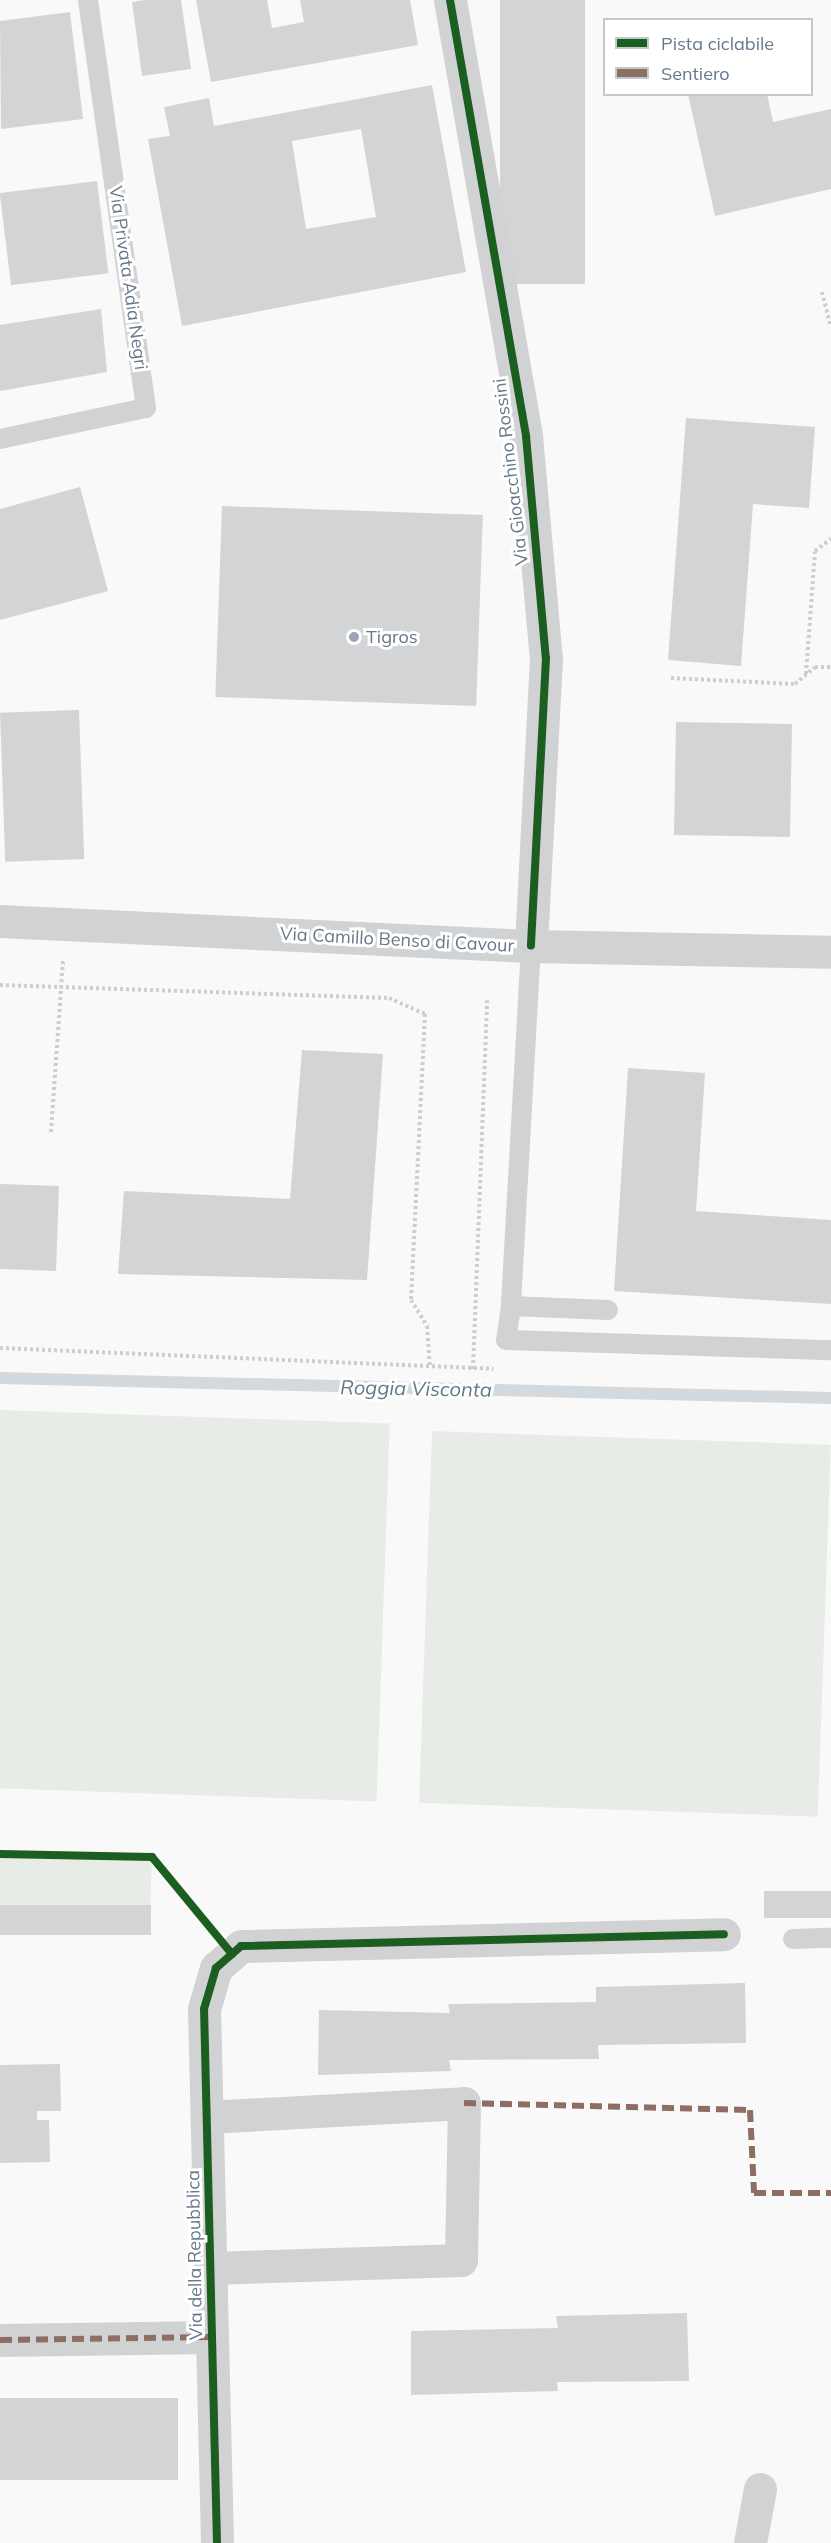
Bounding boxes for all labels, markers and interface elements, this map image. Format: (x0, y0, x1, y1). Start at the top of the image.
legend (603, 18, 813, 96)
text: Pista ciclabile (661, 32, 774, 55)
text: Sentiero (661, 62, 730, 85)
street label: Via Privata Adia Negri (104, 185, 152, 371)
street label: Via Gioacchino Rossini (489, 377, 533, 567)
place label: Tigros (366, 626, 418, 648)
marker: Tigros (347, 630, 361, 644)
street label: Via Camillo Benso di Cavour (279, 923, 515, 957)
water label: Roggia Visconta (340, 1375, 492, 1401)
street label: Via della Repubblica (183, 2170, 207, 2340)

